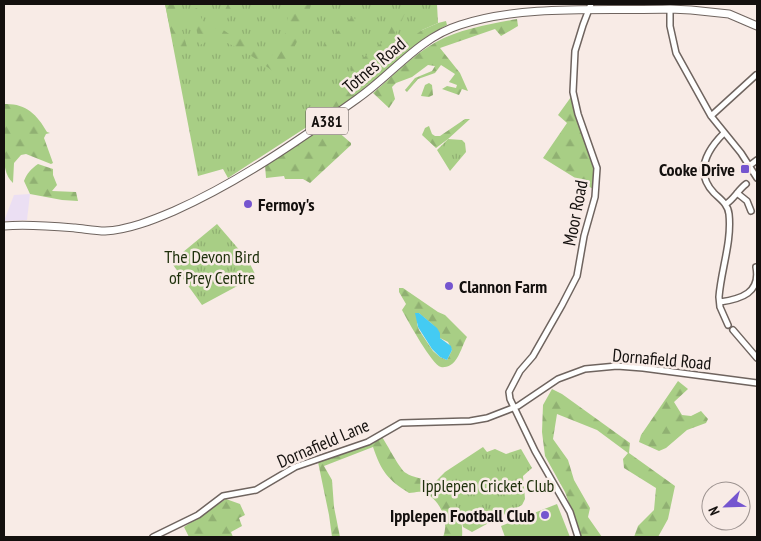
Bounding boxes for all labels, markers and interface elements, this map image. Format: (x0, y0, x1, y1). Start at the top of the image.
street label: Totnes Road (338, 32, 410, 98)
road number: A381 (306, 108, 348, 134)
place label: Cooke Drive (659, 158, 735, 181)
marker: Cooke Drive (739, 163, 751, 175)
street label: Moor Road (557, 178, 593, 248)
place label: Fermoy's (258, 193, 315, 216)
marker: Fermoy's (242, 198, 254, 210)
park label: The Devon Bird of Prey Centre (164, 245, 260, 289)
place label: Clannon Farm (459, 275, 547, 298)
marker: Clannon Farm (443, 280, 455, 292)
street label: Dornafield Road (612, 343, 712, 375)
street label: Dornafield Lane (273, 413, 373, 473)
park label: Ipplepen Cricket Club (422, 474, 555, 497)
north arrow (701, 481, 751, 531)
place label: Ipplepen Football Club (390, 504, 535, 527)
text: N (704, 504, 724, 518)
marker: Ipplepen Football Club (539, 509, 551, 521)

